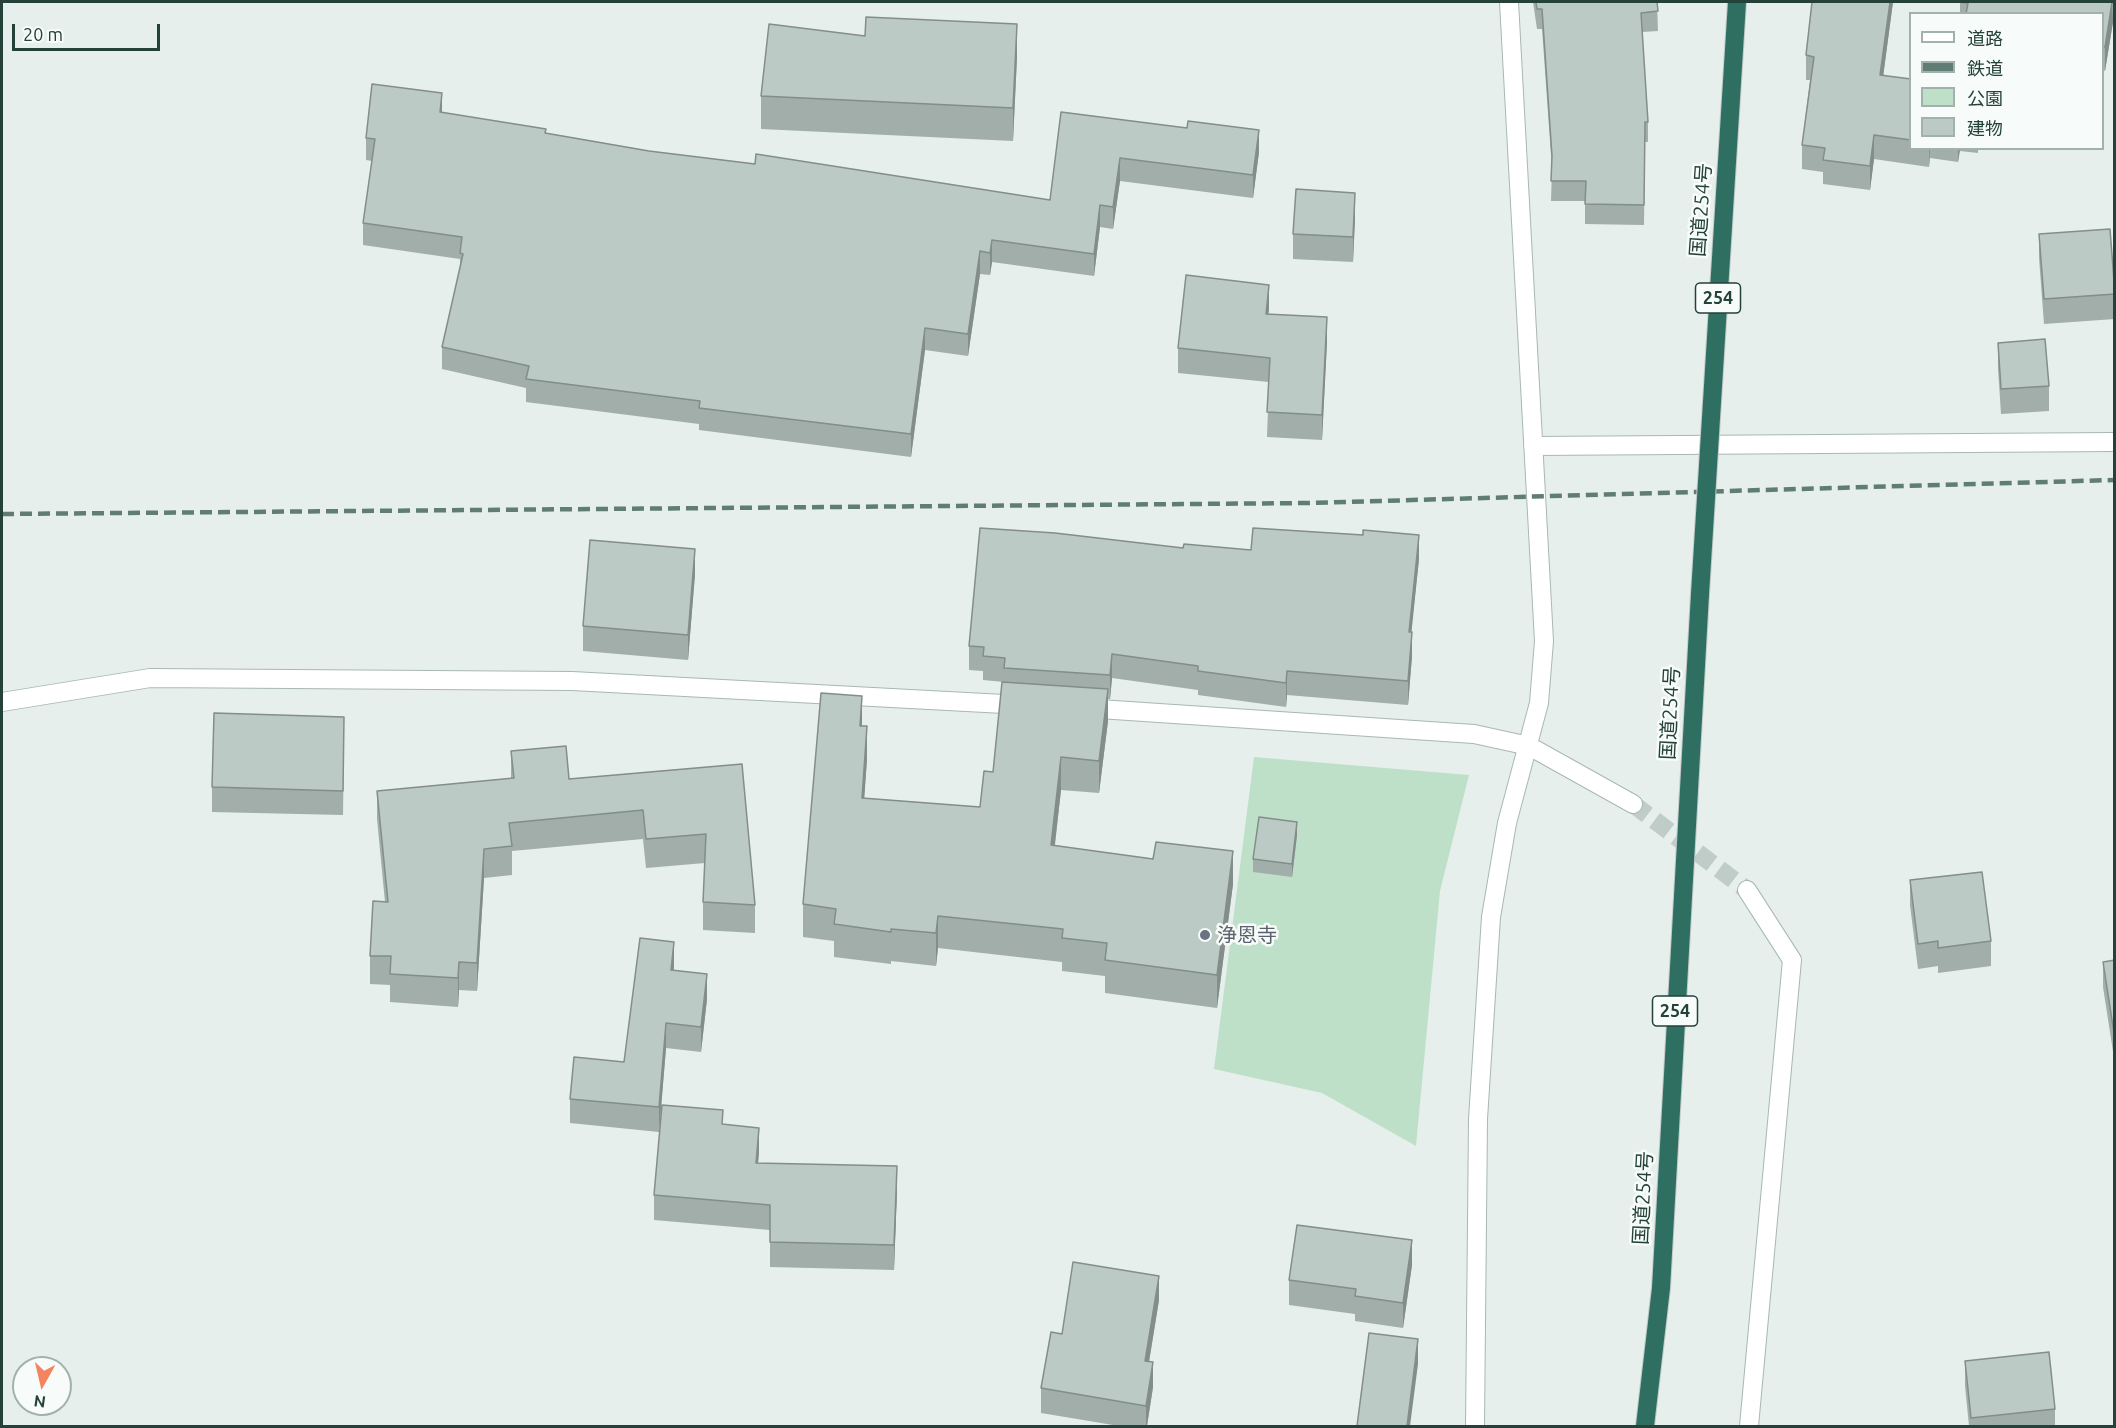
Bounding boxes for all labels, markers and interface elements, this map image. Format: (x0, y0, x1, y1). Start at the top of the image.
scale bar (15, 12, 164, 50)
legend (1909, 12, 2104, 150)
text: 20 m (23, 24, 63, 44)
text: 道路 (1967, 28, 2003, 48)
text: 鉄道 (1967, 58, 2003, 78)
text: 公園 (1967, 88, 2003, 108)
text: 建物 (1967, 118, 2003, 138)
street label: 国道254号 (1686, 162, 1716, 258)
road number: 254 (1696, 283, 1740, 313)
street label: 国道254号 (1656, 666, 1684, 760)
place label: 浄恩寺 (1217, 923, 1277, 947)
marker: 浄恩寺 (1198, 928, 1212, 942)
road number: 254 (1652, 996, 1698, 1026)
street label: 国道254号 (1629, 1151, 1657, 1245)
north arrow (12, 1356, 72, 1416)
text: N (33, 1392, 47, 1412)

